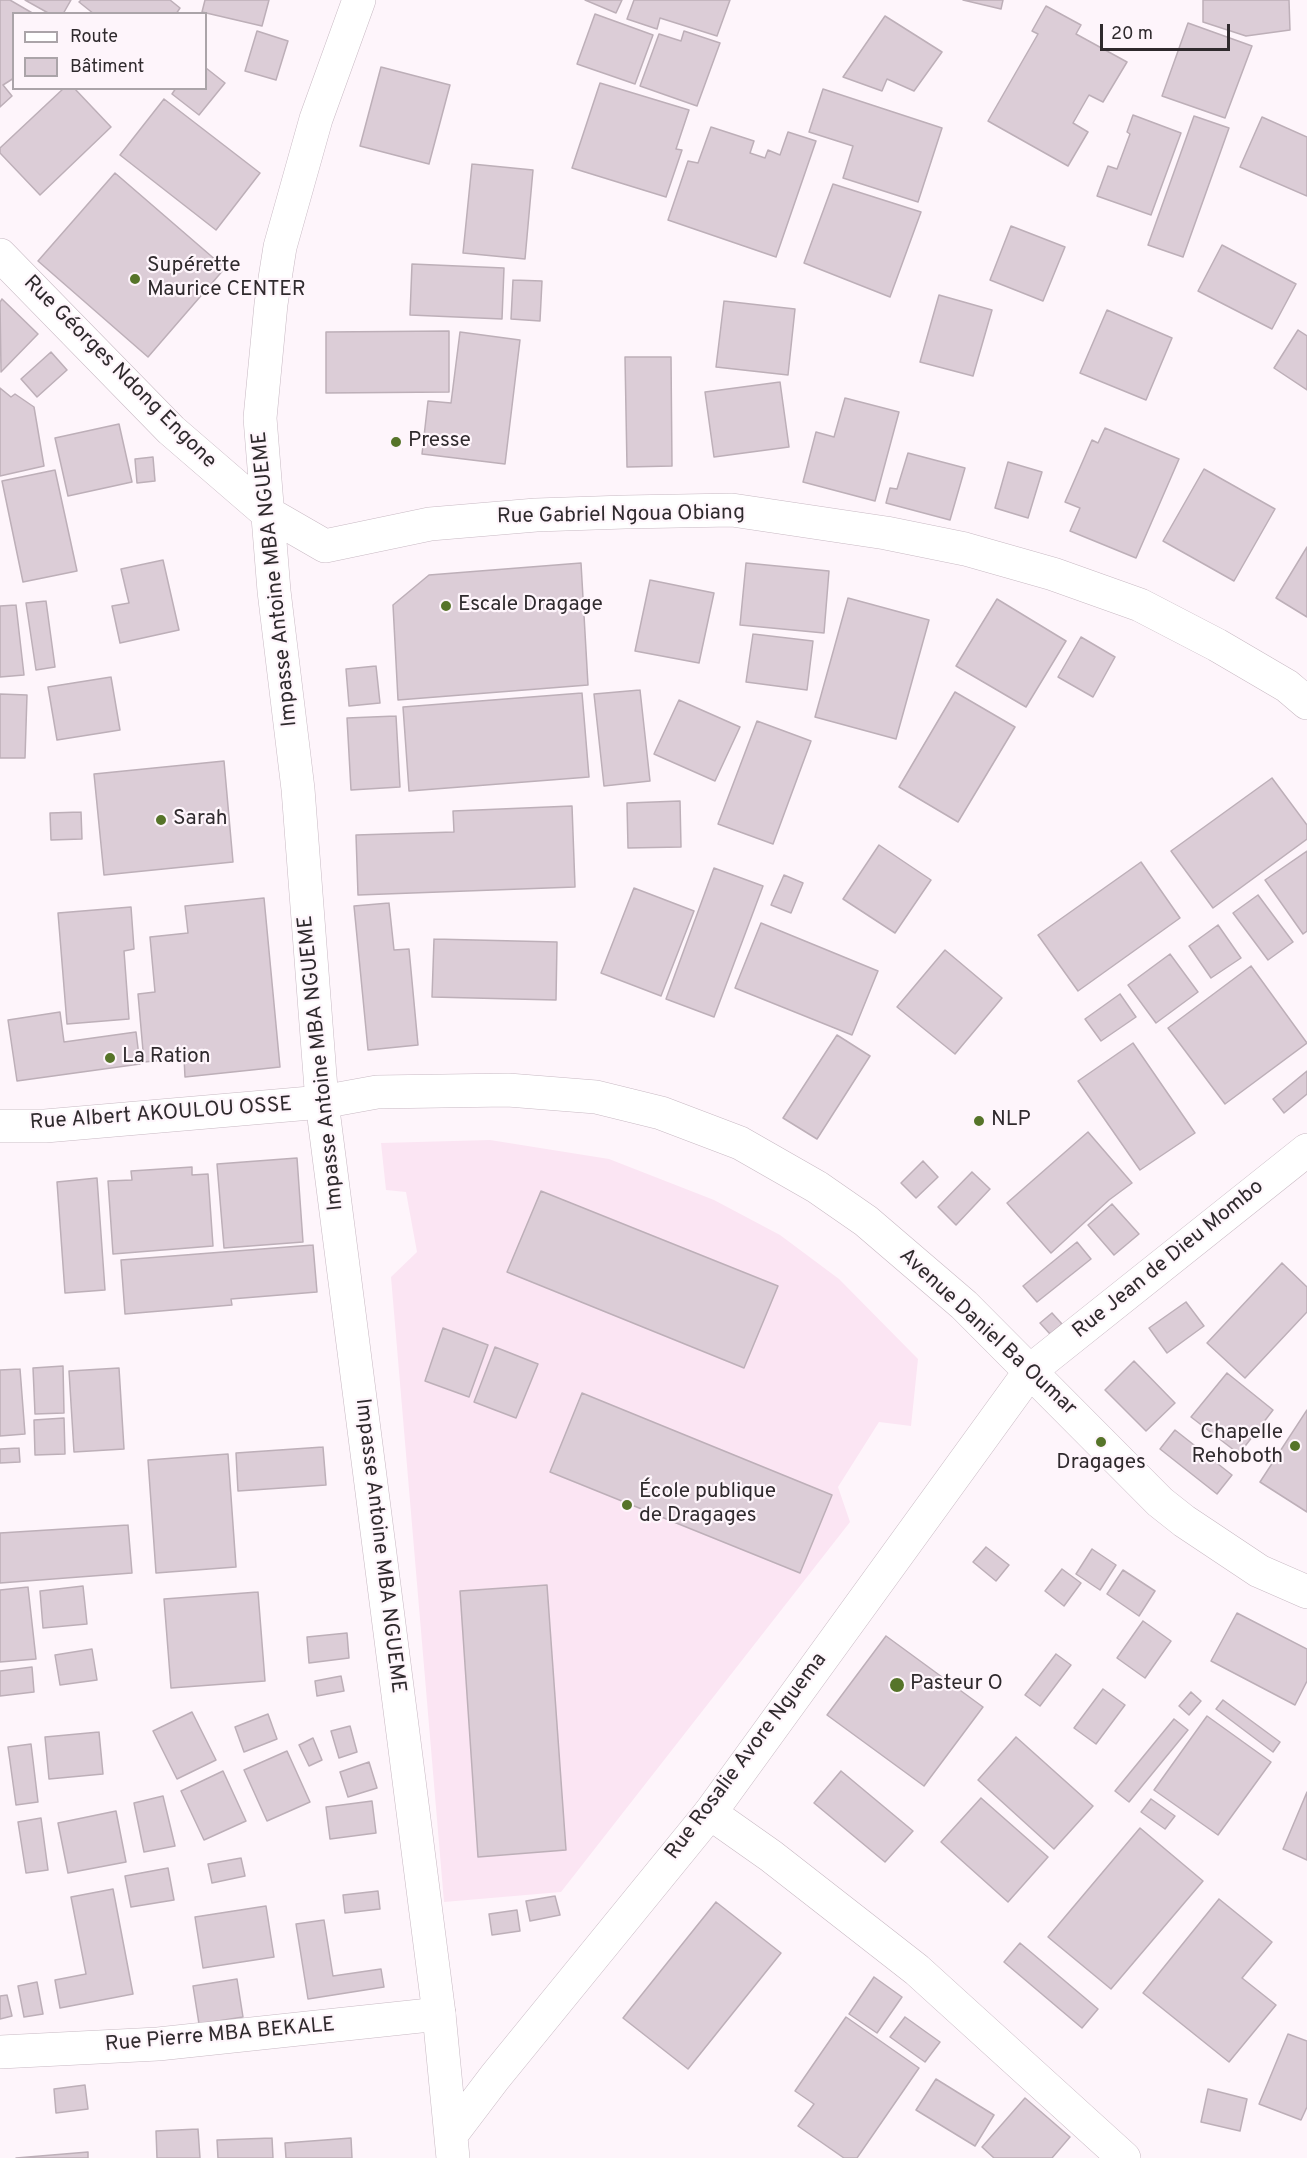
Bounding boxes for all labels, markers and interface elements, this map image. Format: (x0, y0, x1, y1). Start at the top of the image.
legend (12, 12, 207, 90)
scale bar (1103, 12, 1234, 50)
text: 20 m (1111, 23, 1153, 46)
text: Route (70, 26, 118, 49)
text: Bâtiment (70, 56, 144, 79)
place label: Supérette Maurice CENTER (147, 254, 306, 304)
street label: Rue Géorges Ndong Engone (17, 271, 221, 475)
marker: Supérette Maurice CENTER (128, 272, 142, 286)
place label: Presse (408, 429, 471, 455)
street label: Impasse Antoine MBA NGUEME (248, 430, 304, 728)
marker: Presse (389, 435, 403, 449)
street label: Rue Gabriel Ngoua Obiang (497, 501, 745, 531)
place label: Escale Dragage (458, 593, 603, 619)
marker: Escale Dragage (439, 599, 453, 613)
place label: Sarah (173, 807, 228, 833)
marker: Sarah (154, 813, 168, 827)
street label: Impasse Antoine MBA NGUEME (294, 914, 350, 1212)
place label: La Ration (122, 1045, 210, 1071)
marker: La Ration (103, 1051, 117, 1065)
street label: Rue Albert AKOULOU OSSE (29, 1093, 293, 1137)
place label: NLP (991, 1108, 1031, 1134)
marker: NLP (972, 1114, 986, 1128)
street label: Rue Jean de Dieu Mombo (1068, 1175, 1270, 1345)
street label: Avenue Daniel Ba Oumar (893, 1244, 1081, 1422)
street label: Impasse Antoine MBA NGUEME (348, 1397, 410, 1695)
place label: Chapelle Rehoboth (1191, 1421, 1283, 1471)
marker: Dragages (1094, 1435, 1108, 1449)
marker: Chapelle Rehoboth (1288, 1439, 1302, 1453)
place label: Dragages (1056, 1451, 1146, 1477)
place label: École publique de Dragages (639, 1480, 776, 1530)
marker: École publique de Dragages (620, 1498, 634, 1512)
street label: Rue Rosalie Avore Nguema (661, 1649, 833, 1865)
place label: Pasteur O (910, 1672, 1003, 1698)
marker: Pasteur O (888, 1676, 906, 1694)
street label: Rue Pierre MBA BEKALE (104, 2013, 336, 2059)

